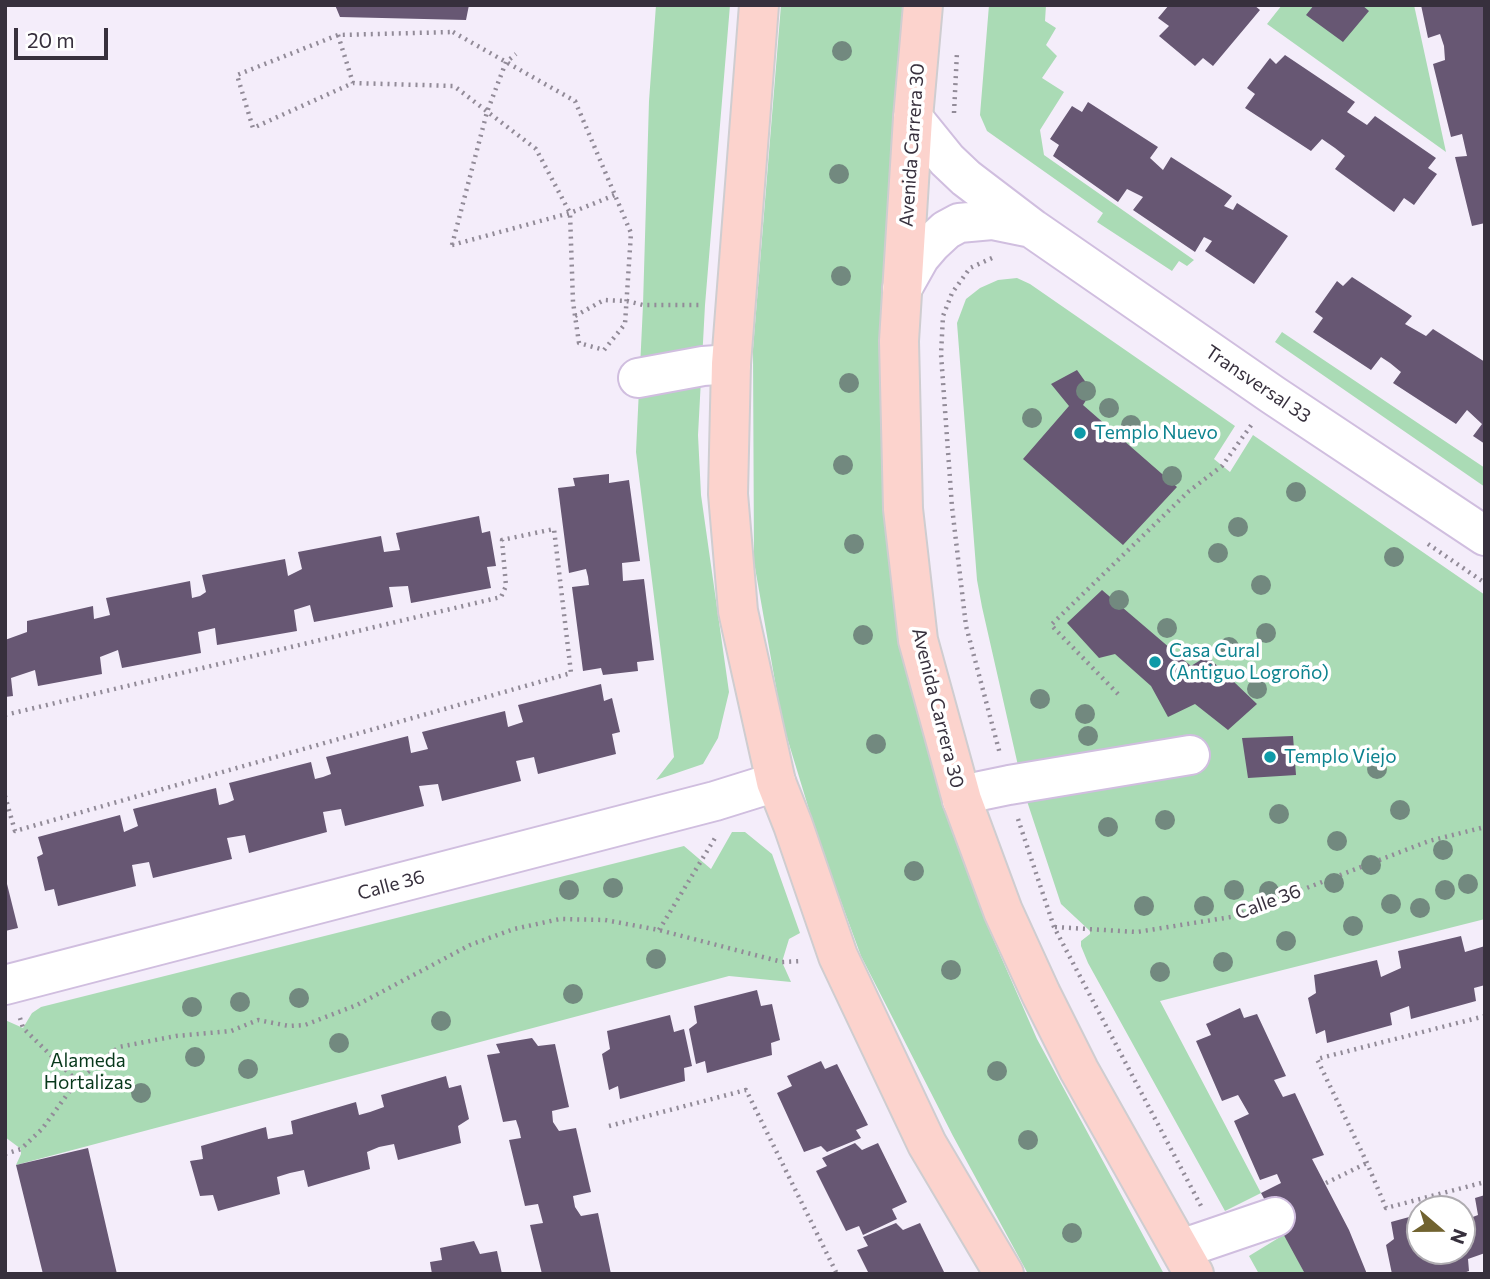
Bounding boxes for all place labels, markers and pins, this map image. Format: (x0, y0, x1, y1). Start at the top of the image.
place label: Templo Nuevo (1094, 422, 1218, 444)
marker: Templo Nuevo (1072, 425, 1088, 441)
place label: Casa Cural (Antiguo Logroño) (1169, 640, 1329, 684)
marker: Casa Cural (Antiguo Logroño) (1147, 654, 1163, 670)
place label: Templo Viejo (1284, 746, 1397, 768)
marker: Templo Viejo (1262, 749, 1278, 765)

